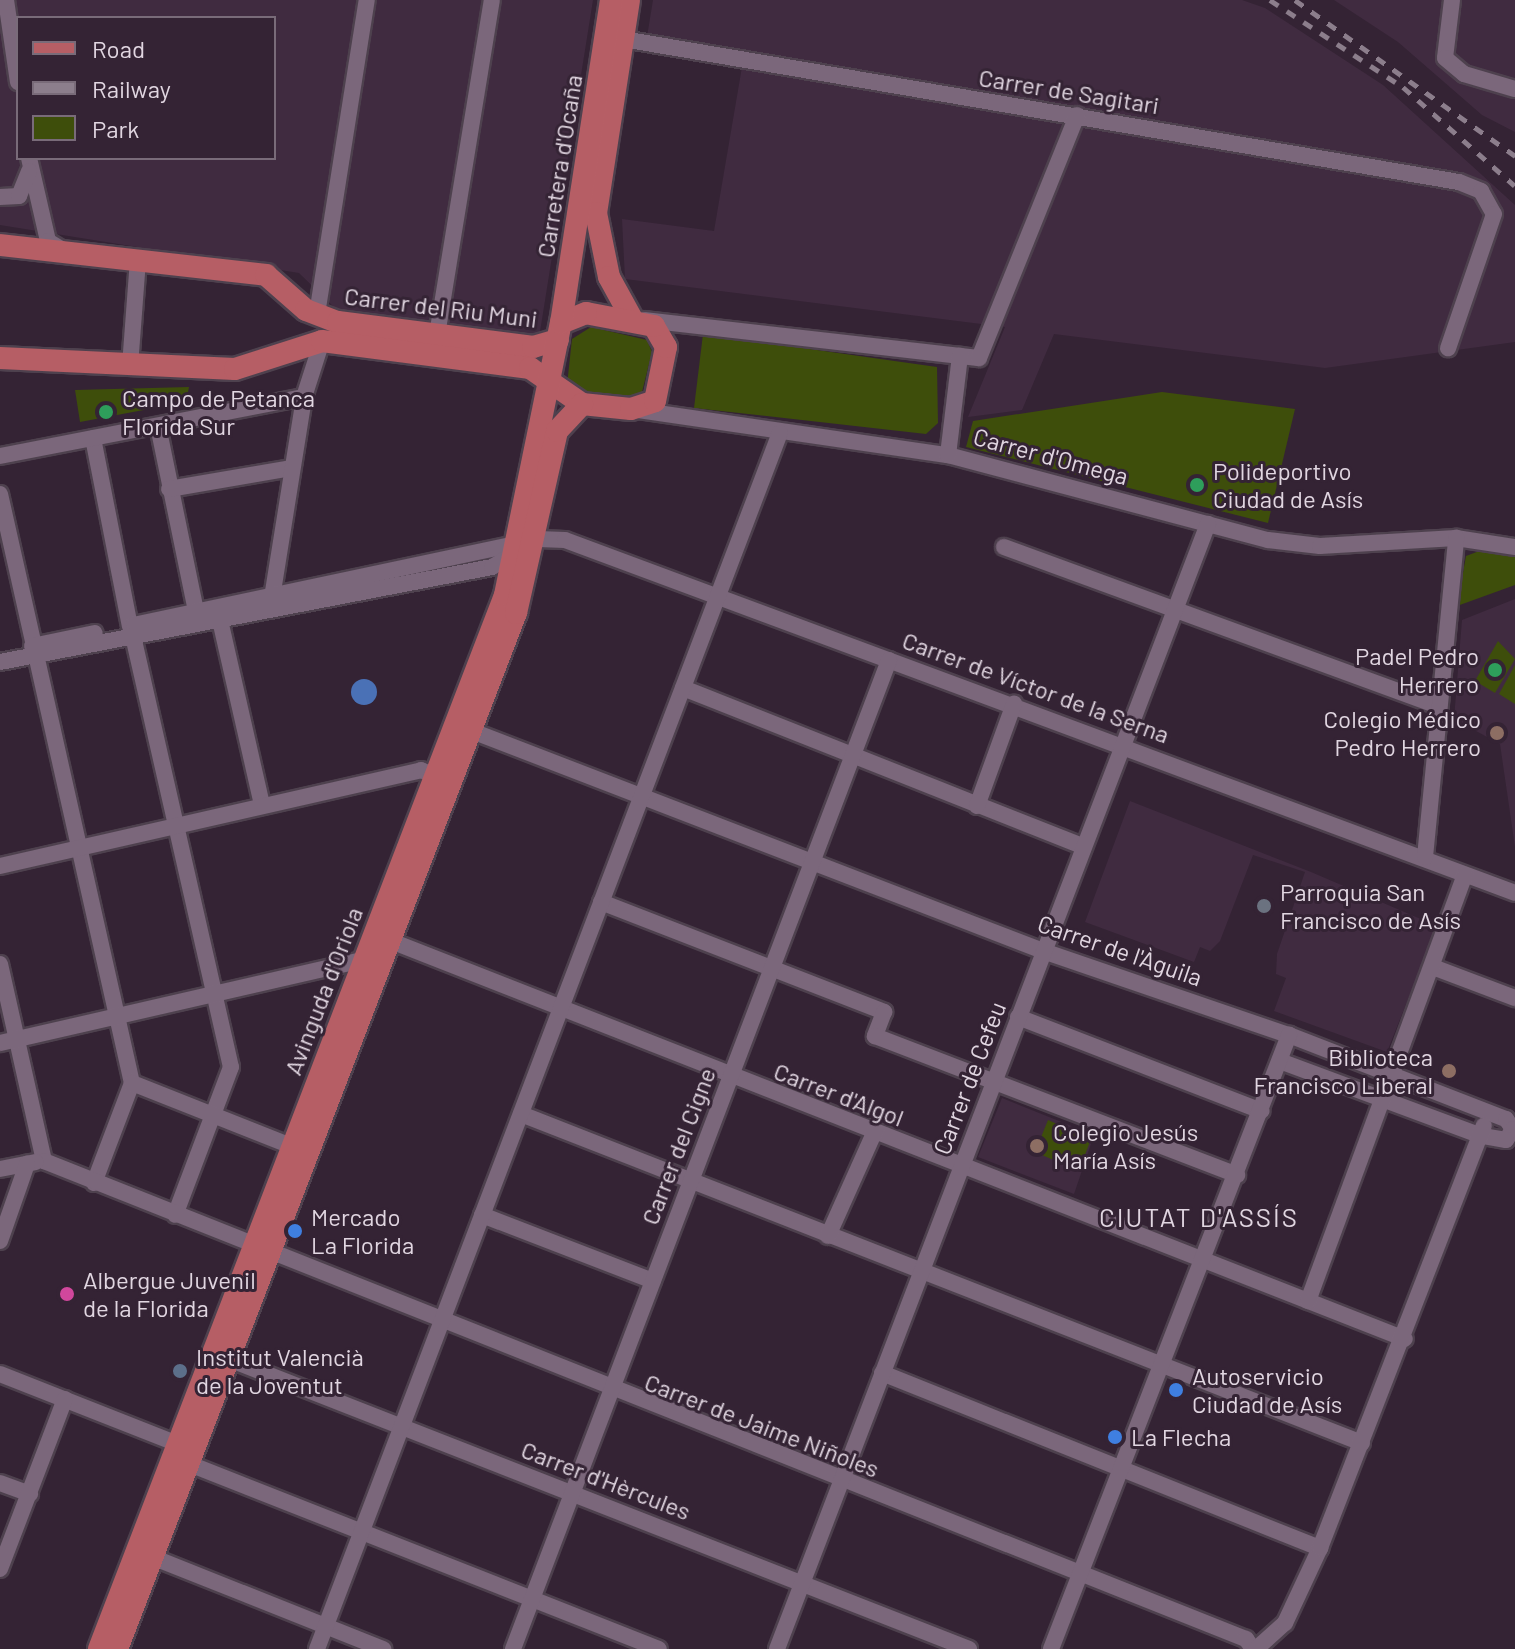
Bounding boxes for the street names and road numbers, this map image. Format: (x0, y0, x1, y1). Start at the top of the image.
street label: Carrer de Sagitari (977, 63, 1161, 119)
street label: Carretera d'Ocaña (530, 73, 588, 259)
street label: Carrer del Riu Muni (343, 281, 539, 333)
street label: Carrer d'Omega (970, 421, 1132, 491)
street label: Carrer de Víctor de la Serna (899, 625, 1173, 749)
street label: Avinguda d'Oriola (278, 903, 368, 1079)
street label: Carrer de l'Àguila (1034, 908, 1206, 992)
street label: Carrer de Cefeu (927, 998, 1011, 1158)
street label: Carrer d'Algol (770, 1056, 908, 1132)
street label: Carrer del Cigne (635, 1064, 721, 1228)
street label: Carrer de Jaime Niñoles (641, 1367, 883, 1483)
street label: Carrer d'Hèrcules (517, 1435, 695, 1525)

